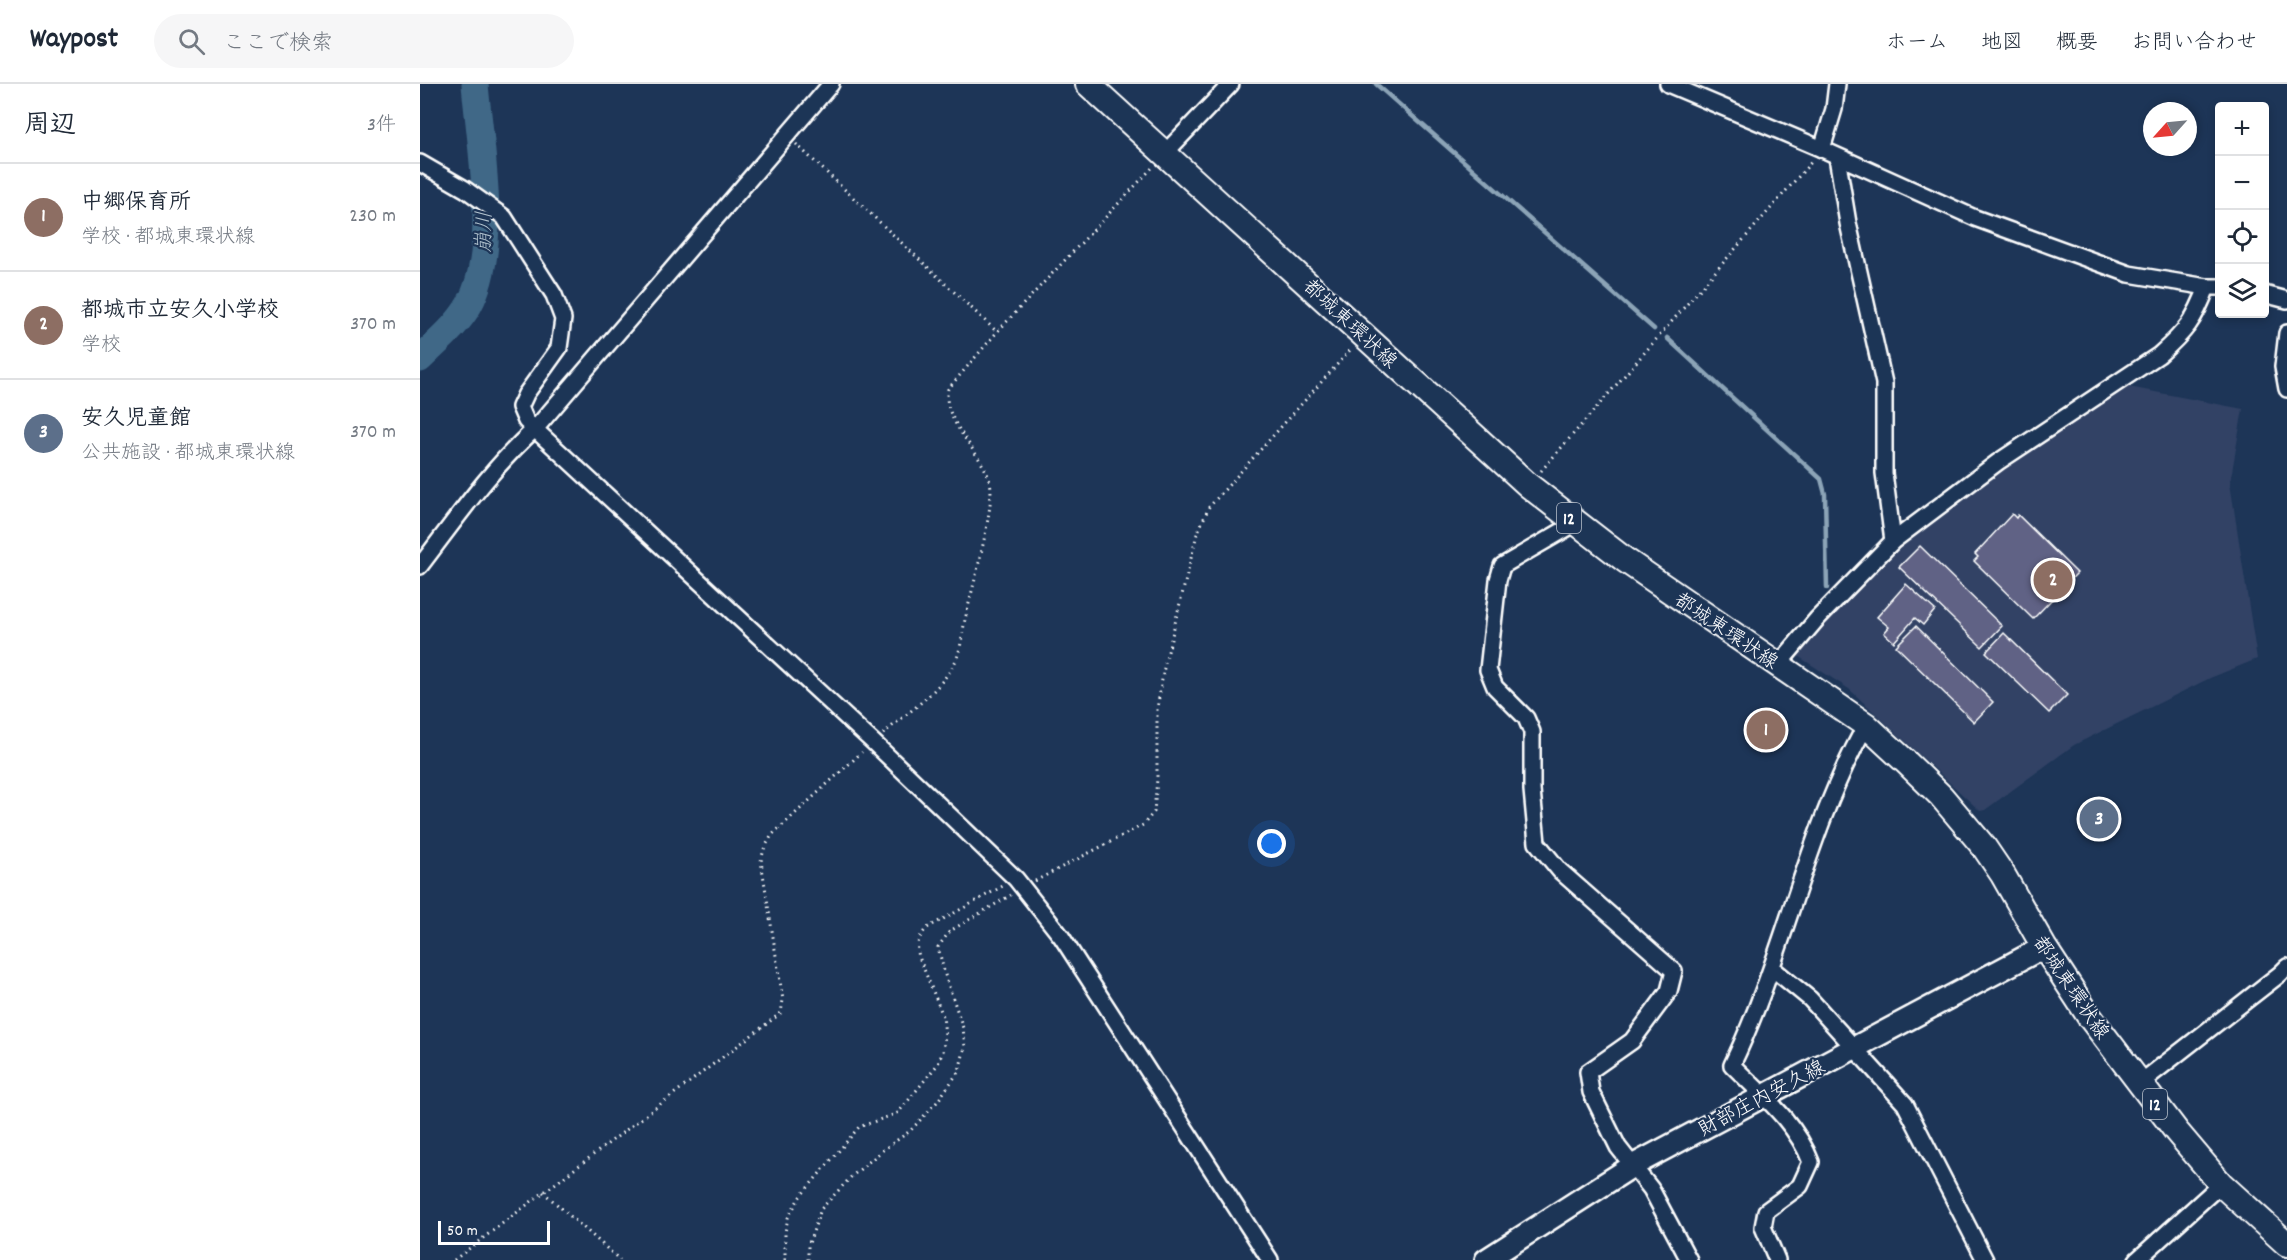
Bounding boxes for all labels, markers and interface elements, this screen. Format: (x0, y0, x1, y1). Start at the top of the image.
search box (154, 14, 574, 68)
text: Waypost (30, 21, 118, 61)
icon: search (175, 25, 208, 58)
text: ここで検索 (223, 29, 333, 60)
text: ホーム (1886, 29, 1948, 59)
text: 地図 (1981, 29, 2023, 59)
text: 概要 (2056, 29, 2098, 59)
text: お問い合わせ (2131, 29, 2257, 59)
north arrow (2143, 102, 2197, 156)
map controls (2215, 102, 2269, 318)
button: + (2215, 102, 2269, 156)
text: 周辺 (24, 108, 76, 145)
text: 3件 (367, 112, 396, 140)
button: − (2215, 156, 2269, 210)
text: 中郷保育所 (81, 188, 191, 219)
text: 1 (41, 203, 46, 231)
text: 230 m (349, 203, 396, 231)
button: locate (2215, 210, 2269, 264)
water label: 崩川 (471, 211, 501, 253)
text: 学校 · 都城東環状線 (81, 224, 255, 252)
button: layers (2215, 264, 2269, 318)
street label: 都城東環状線 (1296, 274, 1402, 376)
text: 都城市立安久小学校 (81, 296, 279, 327)
text: 2 (39, 311, 48, 339)
text: 370 m (350, 311, 396, 339)
text: 学校 (81, 332, 121, 360)
text: 安久児童館 (81, 404, 191, 435)
text: 3 (39, 419, 48, 447)
text: 370 m (350, 419, 396, 447)
text: 公共施設 · 都城東環状線 (81, 440, 295, 468)
road number: 12 (1557, 503, 1581, 533)
pin: 2 (2034, 558, 2072, 602)
street label: 都城東環状線 (1668, 587, 1783, 678)
pin: 1 (1746, 708, 1786, 752)
pin: 3 (2080, 796, 2118, 842)
your location (1257, 829, 1286, 858)
street label: 都城東環状線 (2024, 931, 2115, 1046)
street label: 財部庄内安久線 (1694, 1054, 1831, 1145)
road number: 12 (2143, 1089, 2167, 1119)
scale bar (438, 1218, 550, 1246)
text: 50 m (447, 1220, 478, 1243)

